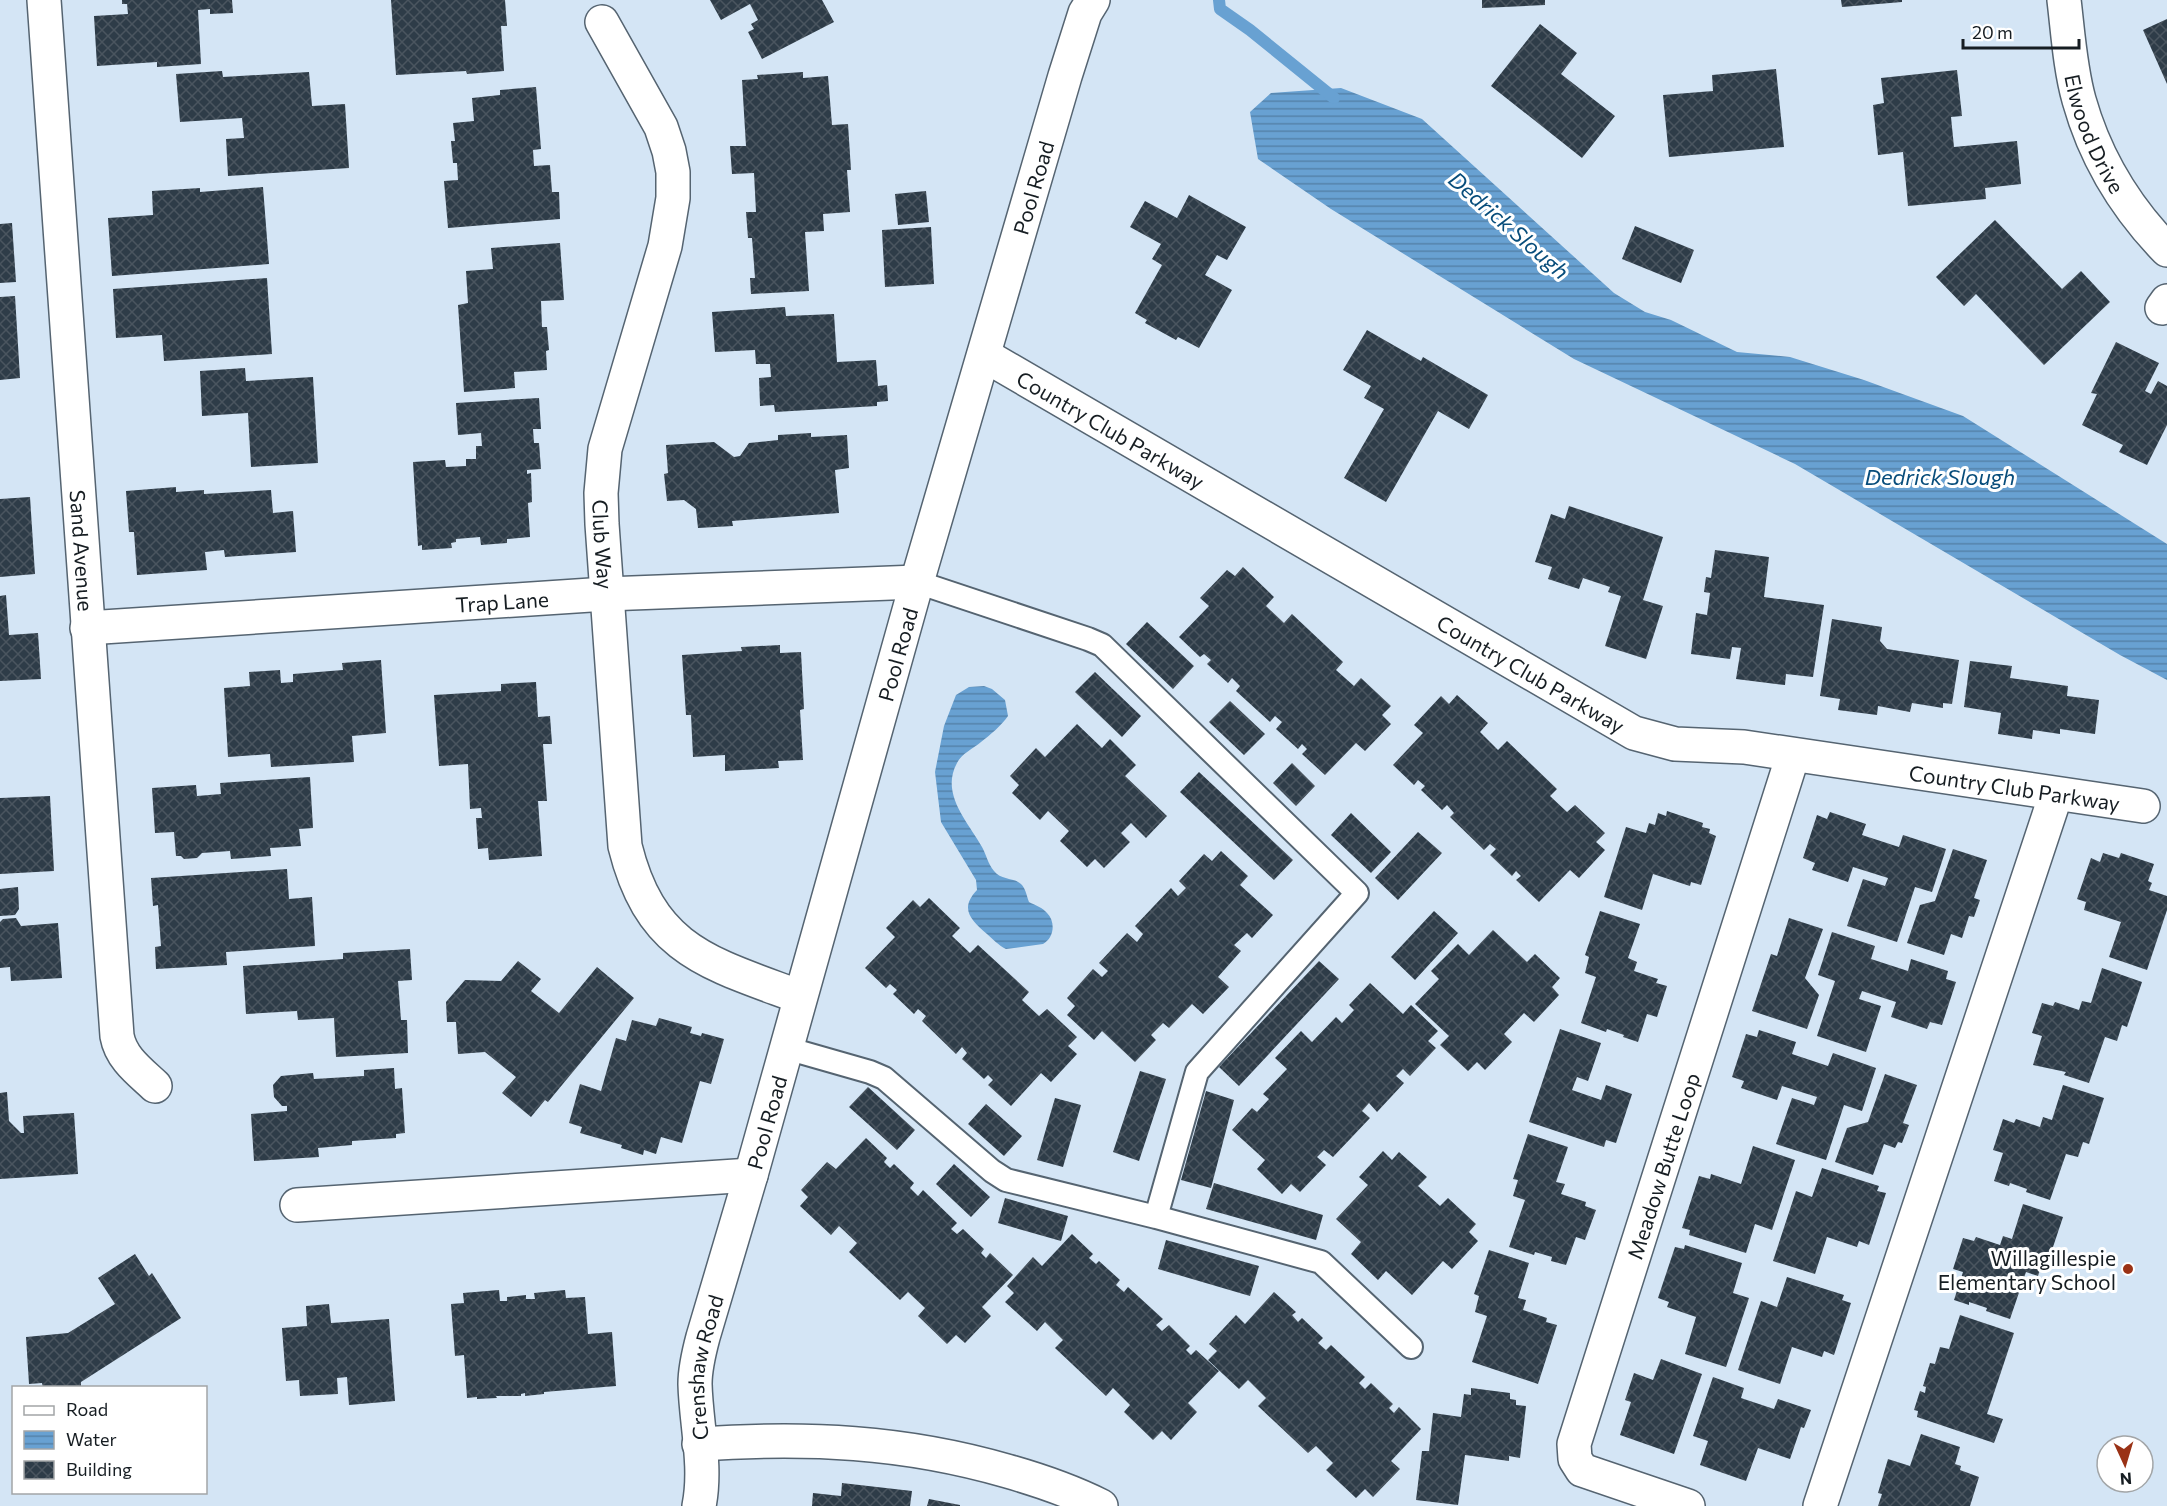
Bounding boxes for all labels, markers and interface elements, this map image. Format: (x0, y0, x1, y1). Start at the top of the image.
scale bar (1963, 12, 2078, 50)
text: 20 m (1972, 21, 2013, 43)
street label: Elwood Drive (2061, 72, 2130, 197)
street label: Pool Road (1007, 138, 1058, 237)
water label: Dedrick Slough (1443, 165, 1575, 285)
street label: Country Club Parkway (1013, 365, 1209, 493)
water label: Dedrick Slough (1865, 463, 2015, 490)
street label: Sand Avenue (66, 489, 100, 612)
street label: Club Way (589, 499, 619, 590)
street label: Trap Lane (455, 585, 550, 616)
street label: Pool Road (872, 604, 922, 704)
street label: Country Club Parkway (1433, 609, 1630, 738)
street label: Country Club Parkway (1908, 759, 2122, 815)
street label: Meadow Butte Loop (1621, 1069, 1704, 1262)
street label: Pool Road (741, 1072, 791, 1172)
place label: Willagillespie Elementary School (1938, 1245, 2116, 1294)
marker: Willagillespie Elementary School (2121, 1262, 2135, 1276)
street label: Crenshaw Road (682, 1292, 727, 1441)
legend (12, 1386, 207, 1494)
text: Road (66, 1398, 108, 1420)
text: Water (66, 1428, 117, 1450)
north arrow (2095, 1434, 2155, 1494)
text: Building (66, 1458, 132, 1480)
text: N (2119, 1470, 2133, 1489)

